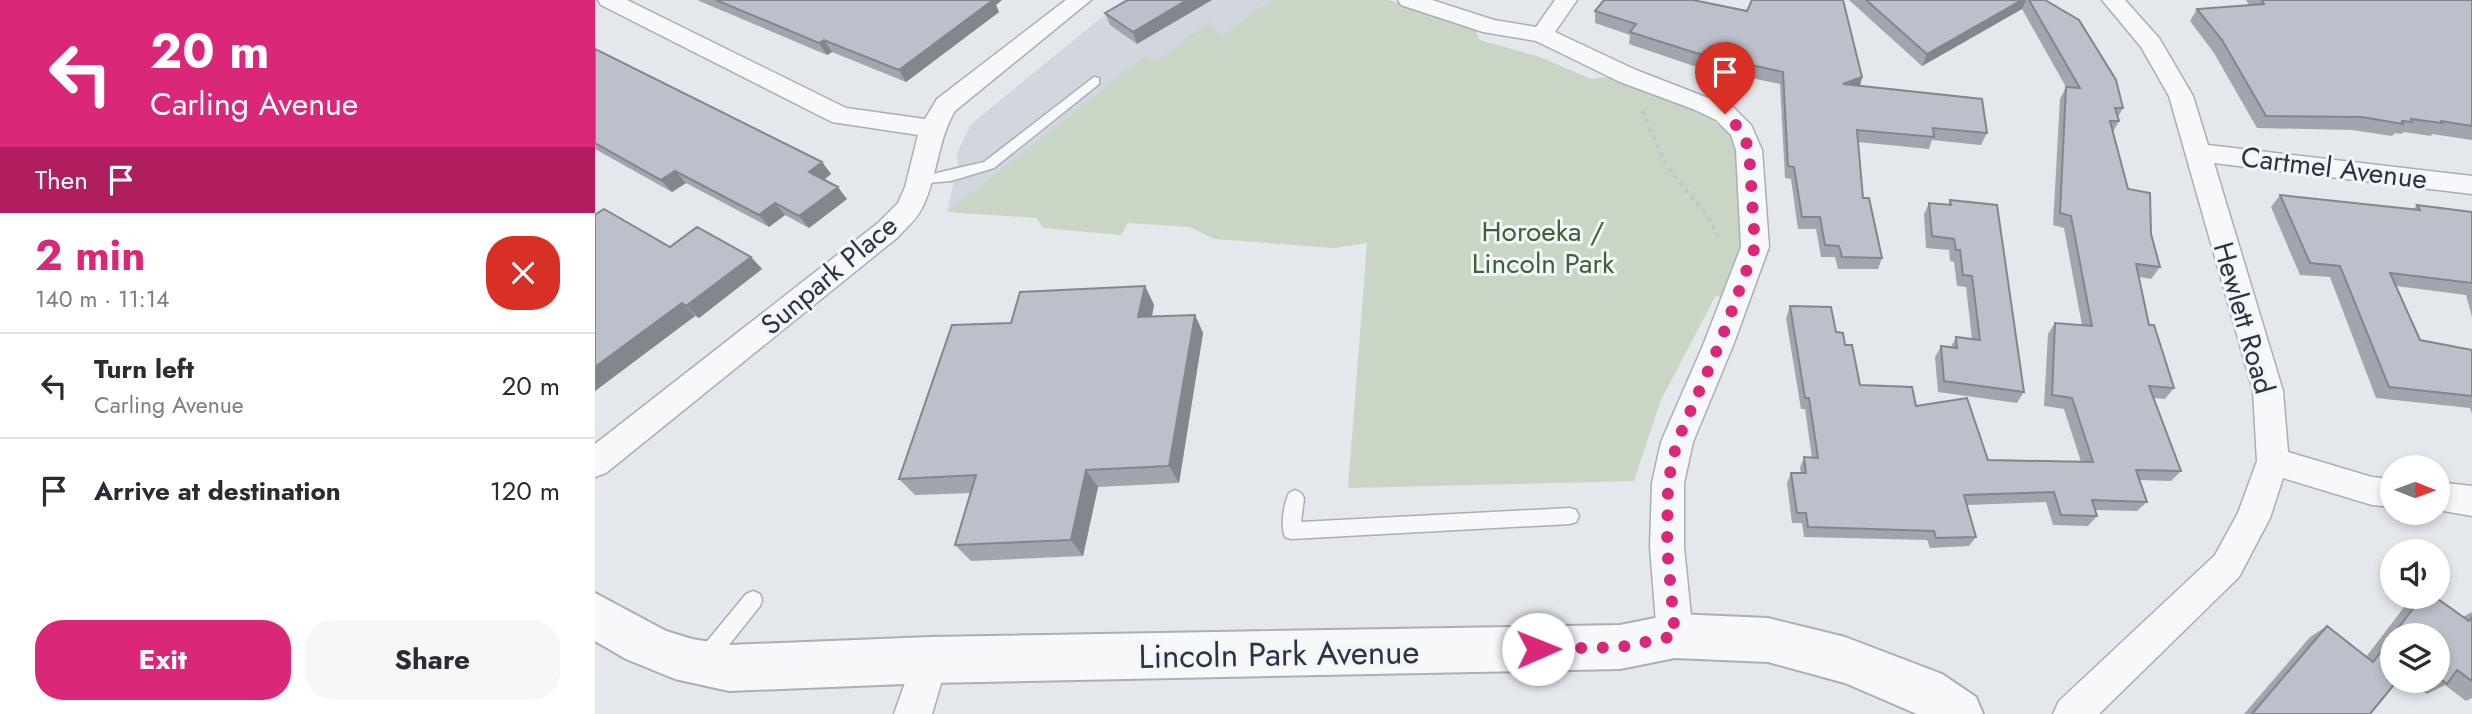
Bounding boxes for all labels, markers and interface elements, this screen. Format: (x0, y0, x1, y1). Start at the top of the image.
text: 20 m (150, 16, 269, 86)
icon: left (35, 28, 126, 119)
pin (1695, 42, 1755, 114)
icon: arrive (1706, 53, 1744, 91)
text: Carling Avenue (150, 81, 358, 127)
street label: Cartmel Avenue (2239, 136, 2429, 200)
text: Then (35, 161, 88, 199)
icon: arrive (102, 161, 140, 199)
street label: Sunpark Place (752, 205, 906, 345)
park label: Horoeka / Lincoln Park (1472, 211, 1615, 284)
text: 2 min (35, 225, 145, 286)
button: close (486, 236, 560, 310)
street label: Hewlett Road (2203, 237, 2285, 399)
text: 140 m · 11:14 (35, 282, 169, 316)
text: Turn left (94, 350, 194, 388)
icon: left (35, 367, 73, 405)
text: 20 m (502, 367, 560, 405)
text: Carling Avenue (94, 388, 244, 422)
north arrow (2380, 455, 2450, 525)
map controls (2380, 455, 2450, 693)
icon: arrive (35, 472, 73, 510)
text: Arrive at destination (94, 472, 341, 510)
text: 120 m (490, 472, 560, 510)
button: sound (2380, 539, 2450, 609)
position arrow (1501, 612, 1575, 686)
button: Exit (35, 620, 291, 700)
button: Share (305, 620, 560, 700)
button: layers (2380, 623, 2450, 693)
street label: Lincoln Park Avenue (1138, 628, 1420, 680)

